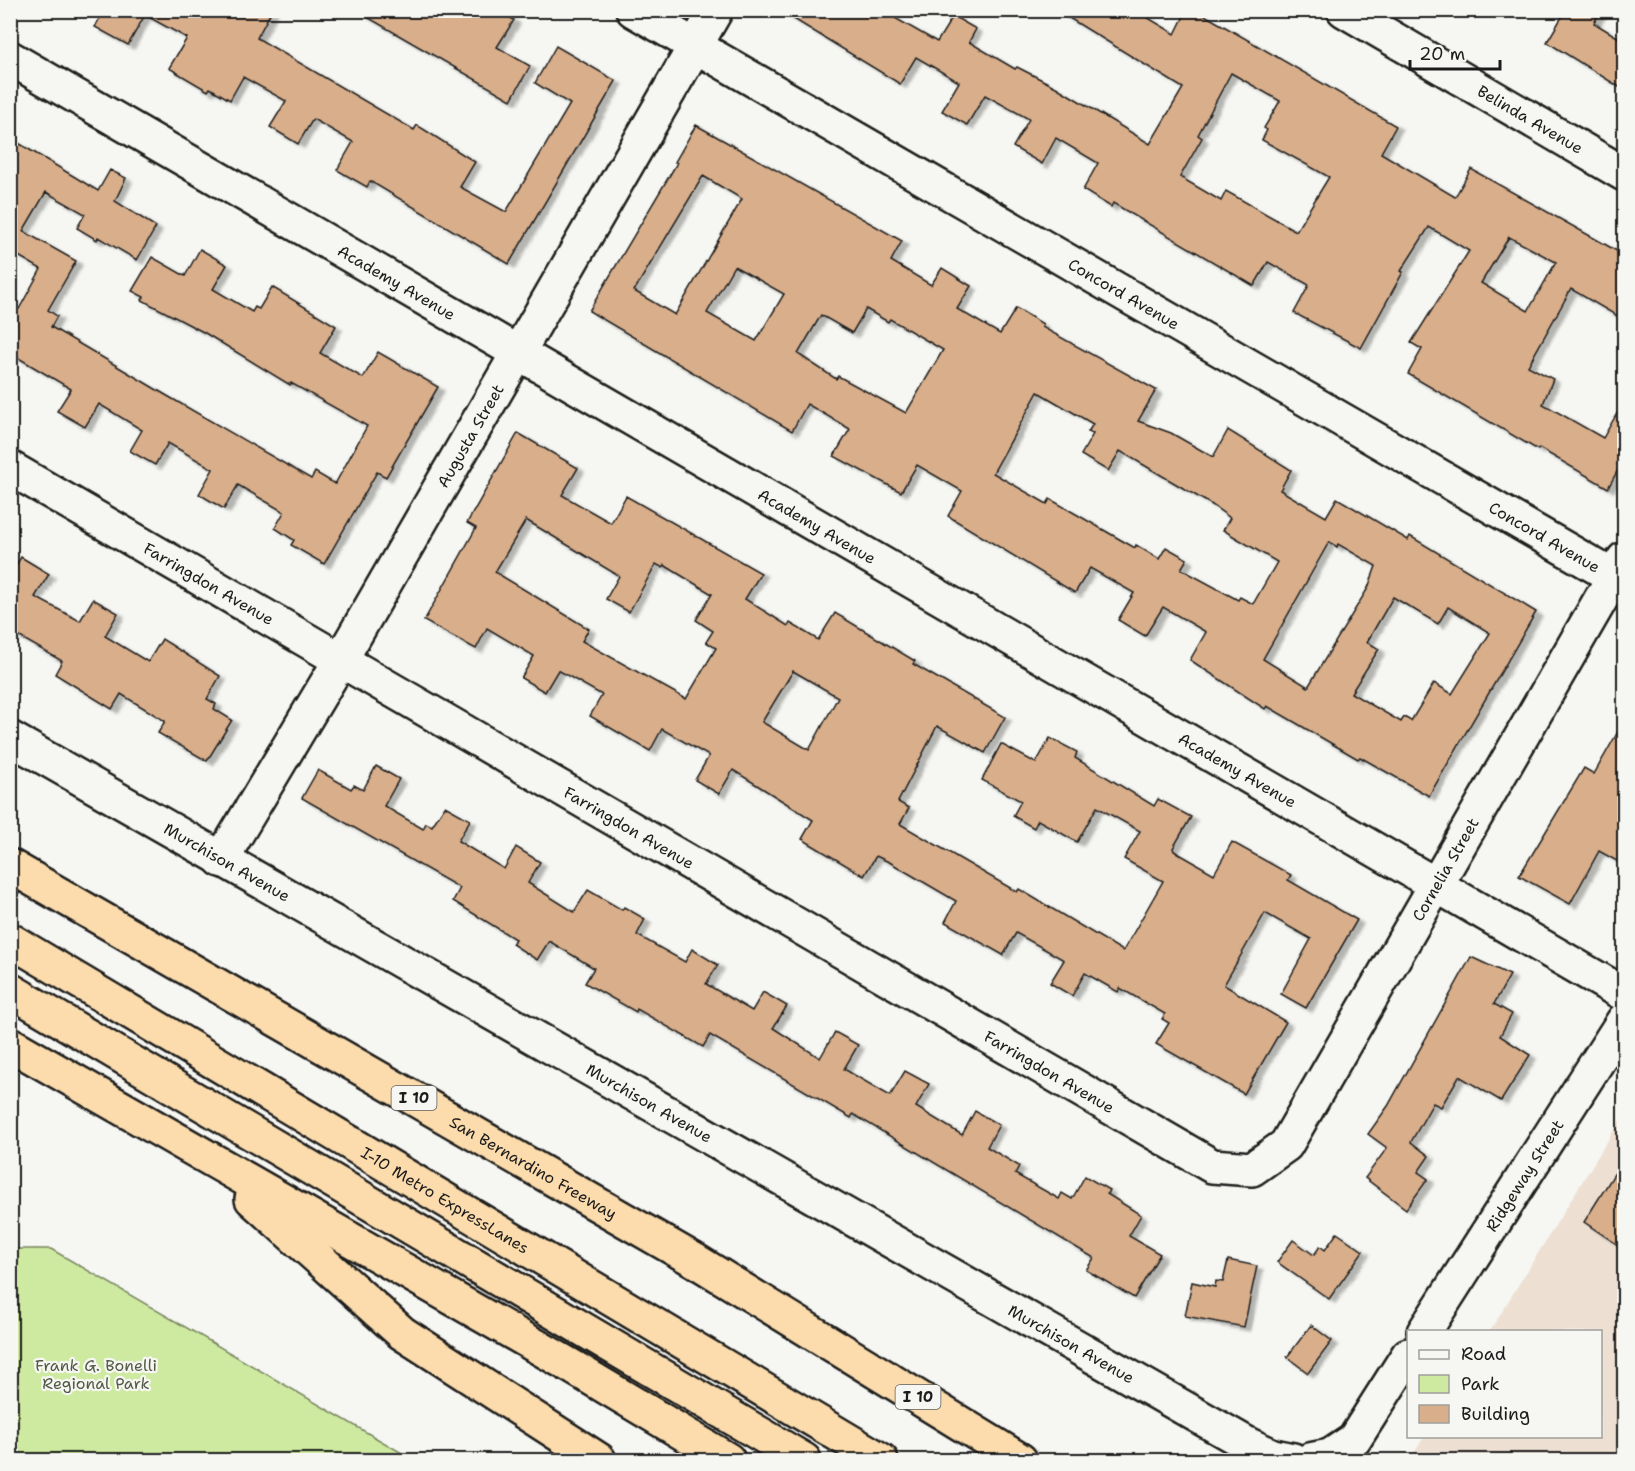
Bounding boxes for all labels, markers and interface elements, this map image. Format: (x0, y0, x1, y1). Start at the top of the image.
scale bar (1410, 33, 1500, 71)
text: 20 m (1419, 42, 1465, 66)
street label: Belinda Avenue (1474, 80, 1587, 158)
street label: Academy Avenue (334, 240, 459, 325)
street label: Concord Avenue (1064, 253, 1183, 334)
street label: Augusta Street (432, 380, 508, 491)
street label: Academy Avenue (754, 484, 880, 569)
street label: Concord Avenue (1485, 497, 1604, 577)
street label: Farringdon Avenue (140, 537, 278, 630)
street label: Academy Avenue (1175, 727, 1300, 812)
street label: Farringdon Avenue (560, 782, 698, 874)
street label: Cornelia Street (1407, 814, 1483, 925)
street label: Murchison Avenue (160, 818, 294, 906)
street label: Farringdon Avenue (981, 1026, 1118, 1118)
street label: Murchison Avenue (582, 1058, 716, 1147)
road number: I 10 (392, 1086, 436, 1110)
street label: San Bernardino Freeway (446, 1111, 621, 1224)
street label: Ridgeway Street (1481, 1115, 1568, 1235)
street label: I-10 Metro ExpressLanes (358, 1142, 533, 1258)
street label: Murchison Avenue (1005, 1299, 1138, 1388)
legend (1407, 1330, 1602, 1438)
text: Road (1461, 1342, 1506, 1366)
park label: Frank G. Bonelli Regional Park (35, 1355, 157, 1394)
text: Park (1461, 1372, 1500, 1396)
road number: I 10 (896, 1385, 940, 1409)
text: Building (1461, 1402, 1530, 1426)

